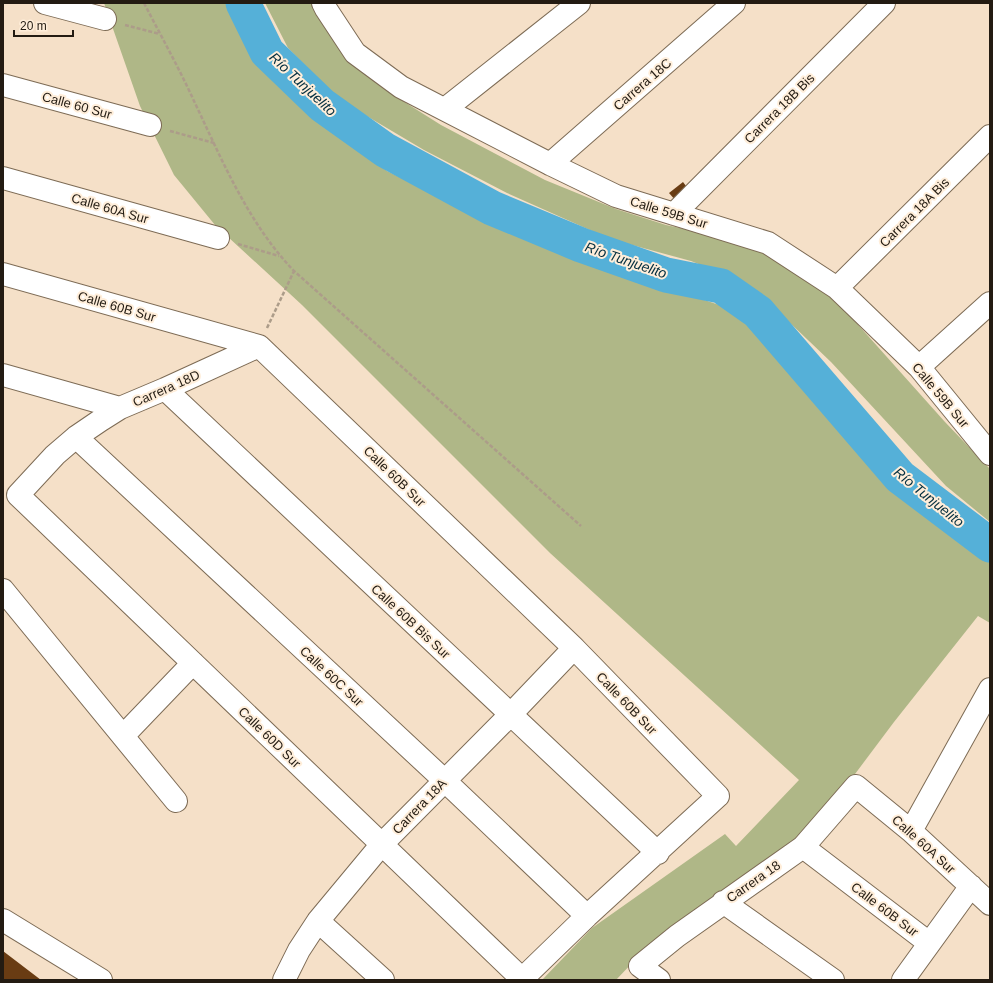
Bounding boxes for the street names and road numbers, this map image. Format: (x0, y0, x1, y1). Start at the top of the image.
street label: Carrera 18C (610, 55, 674, 114)
street label: Carrera 18B Bis (741, 70, 818, 146)
street label: Calle 60 Sur (40, 89, 114, 122)
street label: Carrera 18A Bis (877, 174, 952, 250)
street label: Calle 60A Sur (70, 190, 151, 227)
street label: Calle 59B Sur (628, 194, 710, 232)
street label: Calle 60B Sur (76, 288, 158, 325)
street label: Calle 59B Sur (909, 360, 973, 431)
street label: Carrera 18D (130, 367, 202, 410)
street label: Calle 60B Sur (361, 443, 429, 510)
street label: Calle 60B Bis Sur (368, 581, 454, 662)
street label: Calle 60C Sur (297, 643, 367, 710)
street label: Calle 60B Sur (593, 669, 660, 738)
street label: Calle 60D Sur (235, 704, 304, 771)
street label: Carrera 18A (389, 775, 450, 837)
street label: Calle 60A Sur (889, 812, 959, 877)
street label: Carrera 18 (724, 857, 783, 905)
street label: Calle 60B Sur (848, 879, 922, 940)

